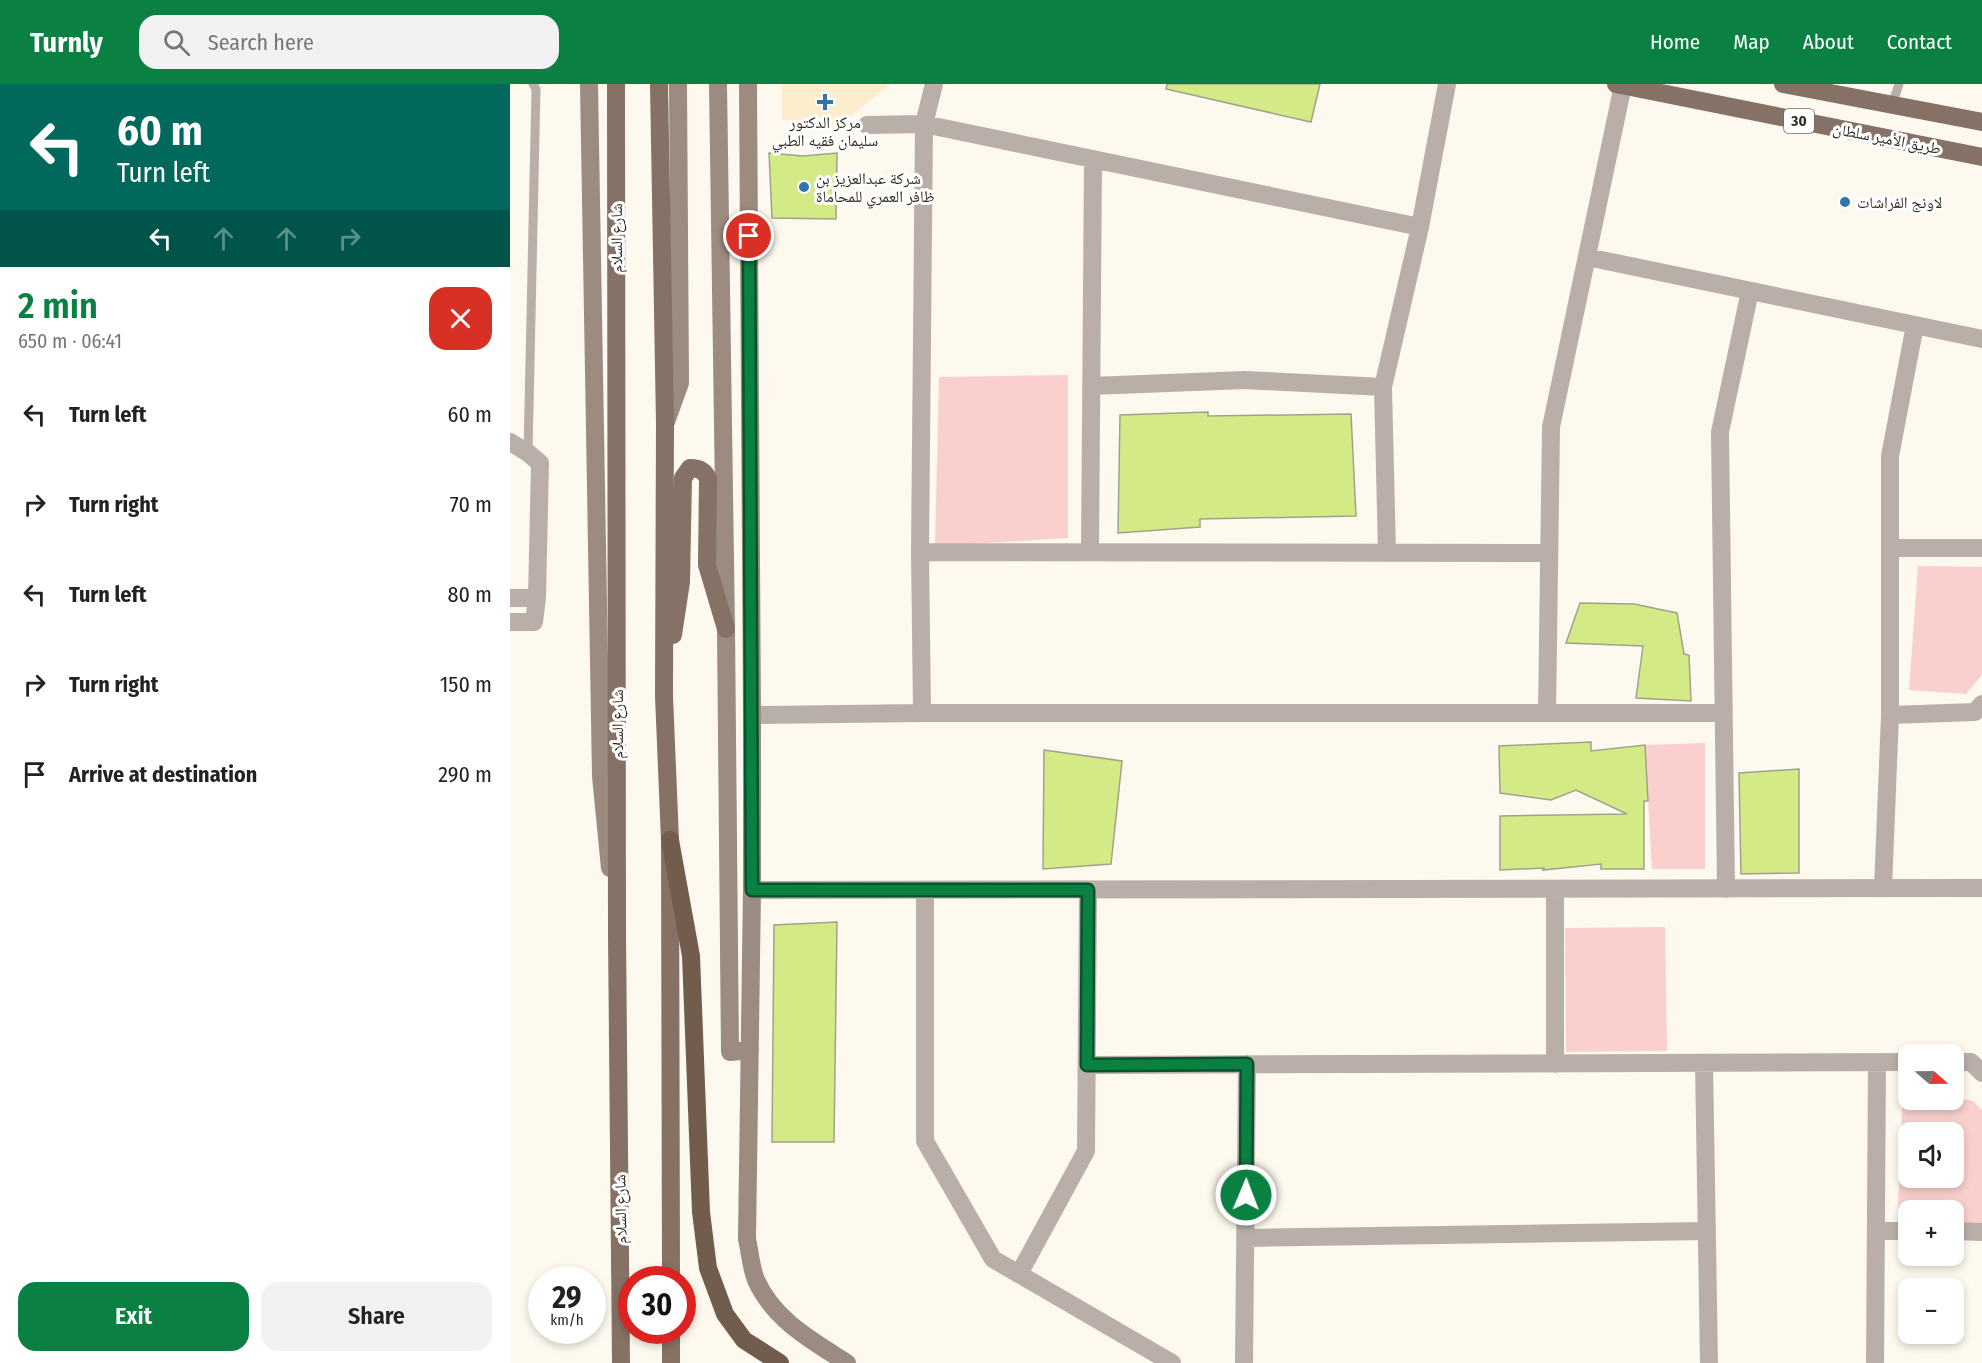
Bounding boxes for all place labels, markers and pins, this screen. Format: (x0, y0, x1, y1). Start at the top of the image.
marker: مركز الدكتور سليمان فقيه الطبي (816, 93, 834, 111)
place label: مركز الدكتور سليمان فقيه الطبي (772, 113, 878, 153)
place label: شركة عبدالعزيز بن ظافر العمري للمحاماة (816, 169, 935, 209)
marker: شركة عبدالعزيز بن ظافر العمري للمحاماة (797, 180, 811, 194)
place label: لاونج الفراشات (1857, 193, 1942, 213)
marker: لاونج الفراشات (1838, 195, 1852, 209)
pin (723, 210, 774, 261)

